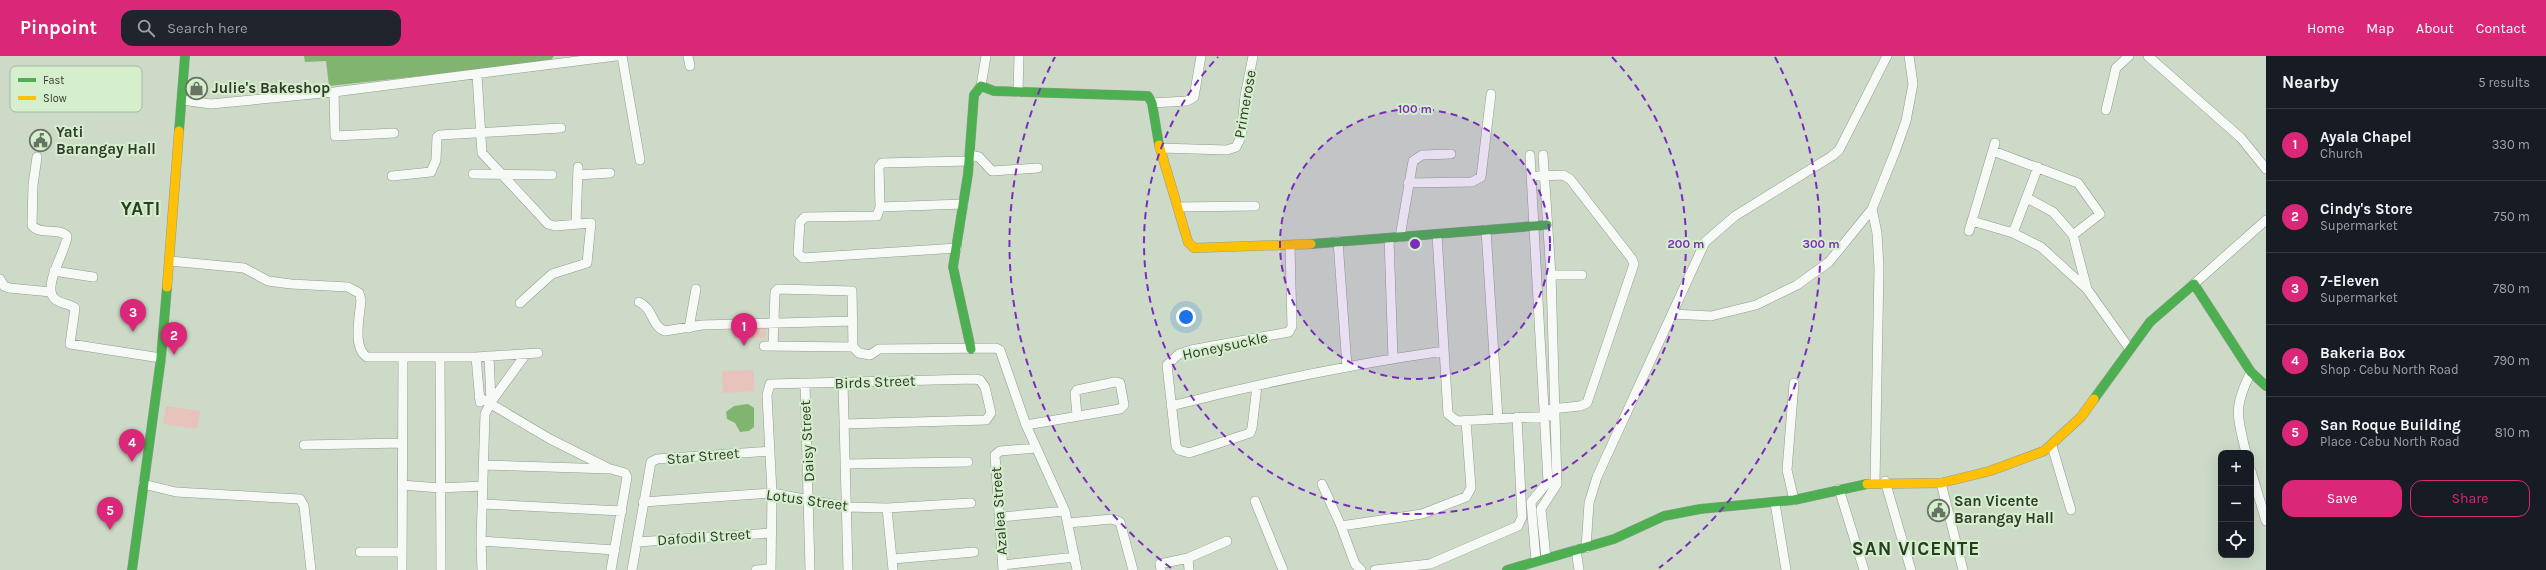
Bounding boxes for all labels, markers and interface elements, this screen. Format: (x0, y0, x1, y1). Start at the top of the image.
search box (121, 10, 401, 46)
text: Pinpoint (20, 17, 97, 39)
icon: search (135, 17, 157, 39)
text: Search here (167, 19, 248, 37)
text: Home (2307, 20, 2344, 37)
text: Map (2366, 20, 2394, 37)
text: About (2416, 20, 2454, 37)
text: Contact (2476, 20, 2526, 37)
legend (10, 66, 142, 112)
street label: Primerose (1230, 68, 1260, 140)
text: Nearby (2282, 72, 2339, 92)
text: Fast (43, 74, 64, 87)
shop icon: Julie's Bakeshop (183, 75, 209, 101)
text: 5 results (2478, 75, 2530, 90)
place label: Julie's Bakeshop (212, 79, 330, 97)
text: Slow (43, 92, 67, 105)
text: 100 m (1398, 102, 1432, 116)
place label: Yati Barangay Hall (56, 123, 156, 158)
public building icon: Yati Barangay Hall (27, 128, 53, 154)
text: Ayala Chapel (2320, 128, 2412, 146)
text: 1 (2293, 137, 2297, 152)
text: 330 m (2492, 137, 2530, 152)
text: Church (2320, 146, 2363, 161)
district label: YATI (121, 198, 161, 220)
text: Cindy's Store (2320, 200, 2413, 218)
text: 2 (2291, 209, 2299, 224)
text: 750 m (2494, 209, 2530, 224)
text: Supermarket (2320, 218, 2398, 233)
centre of rings (1408, 237, 1422, 251)
text: 200 m (1668, 237, 1704, 251)
text: 300 m (1802, 237, 1840, 251)
text: 7-Eleven (2320, 272, 2379, 290)
text: 3 (2291, 281, 2299, 296)
text: 780 m (2493, 281, 2530, 296)
text: Supermarket (2320, 290, 2398, 305)
pin: 3 (120, 299, 146, 332)
your location (1176, 307, 1196, 327)
pin: 1 (731, 313, 757, 346)
pin: 2 (161, 322, 187, 355)
street label: Honeysuckle (1181, 328, 1269, 364)
text: Bakeria Box (2320, 344, 2405, 362)
text: 4 (2291, 353, 2299, 368)
text: 790 m (2493, 353, 2530, 368)
text: Shop · Cebu North Road (2320, 362, 2459, 377)
street label: Birds Street (834, 372, 916, 392)
street label: Daisy Street (796, 399, 818, 482)
text: San Roque Building (2320, 416, 2461, 434)
text: 5 (2291, 425, 2299, 440)
text: 810 m (2495, 425, 2530, 440)
pin: 4 (119, 429, 145, 462)
text: Place · Cebu North Road (2320, 434, 2460, 449)
street label: Star Street (666, 444, 741, 468)
map controls (2218, 450, 2254, 558)
button: + (2218, 450, 2254, 486)
street label: Azalea Street (987, 466, 1011, 556)
button: Save (2282, 480, 2402, 517)
button: Share (2410, 480, 2530, 517)
street label: Lotus Street (765, 485, 849, 515)
button: − (2218, 486, 2254, 522)
place label: San Vicente Barangay Hall (1954, 492, 2054, 527)
pin: 5 (97, 497, 123, 530)
public building icon: San Vicente Barangay Hall (1926, 497, 1952, 523)
button: locate (2218, 522, 2254, 558)
street label: Dafodil Street (657, 525, 752, 549)
district label: SAN VICENTE (1852, 538, 1980, 560)

